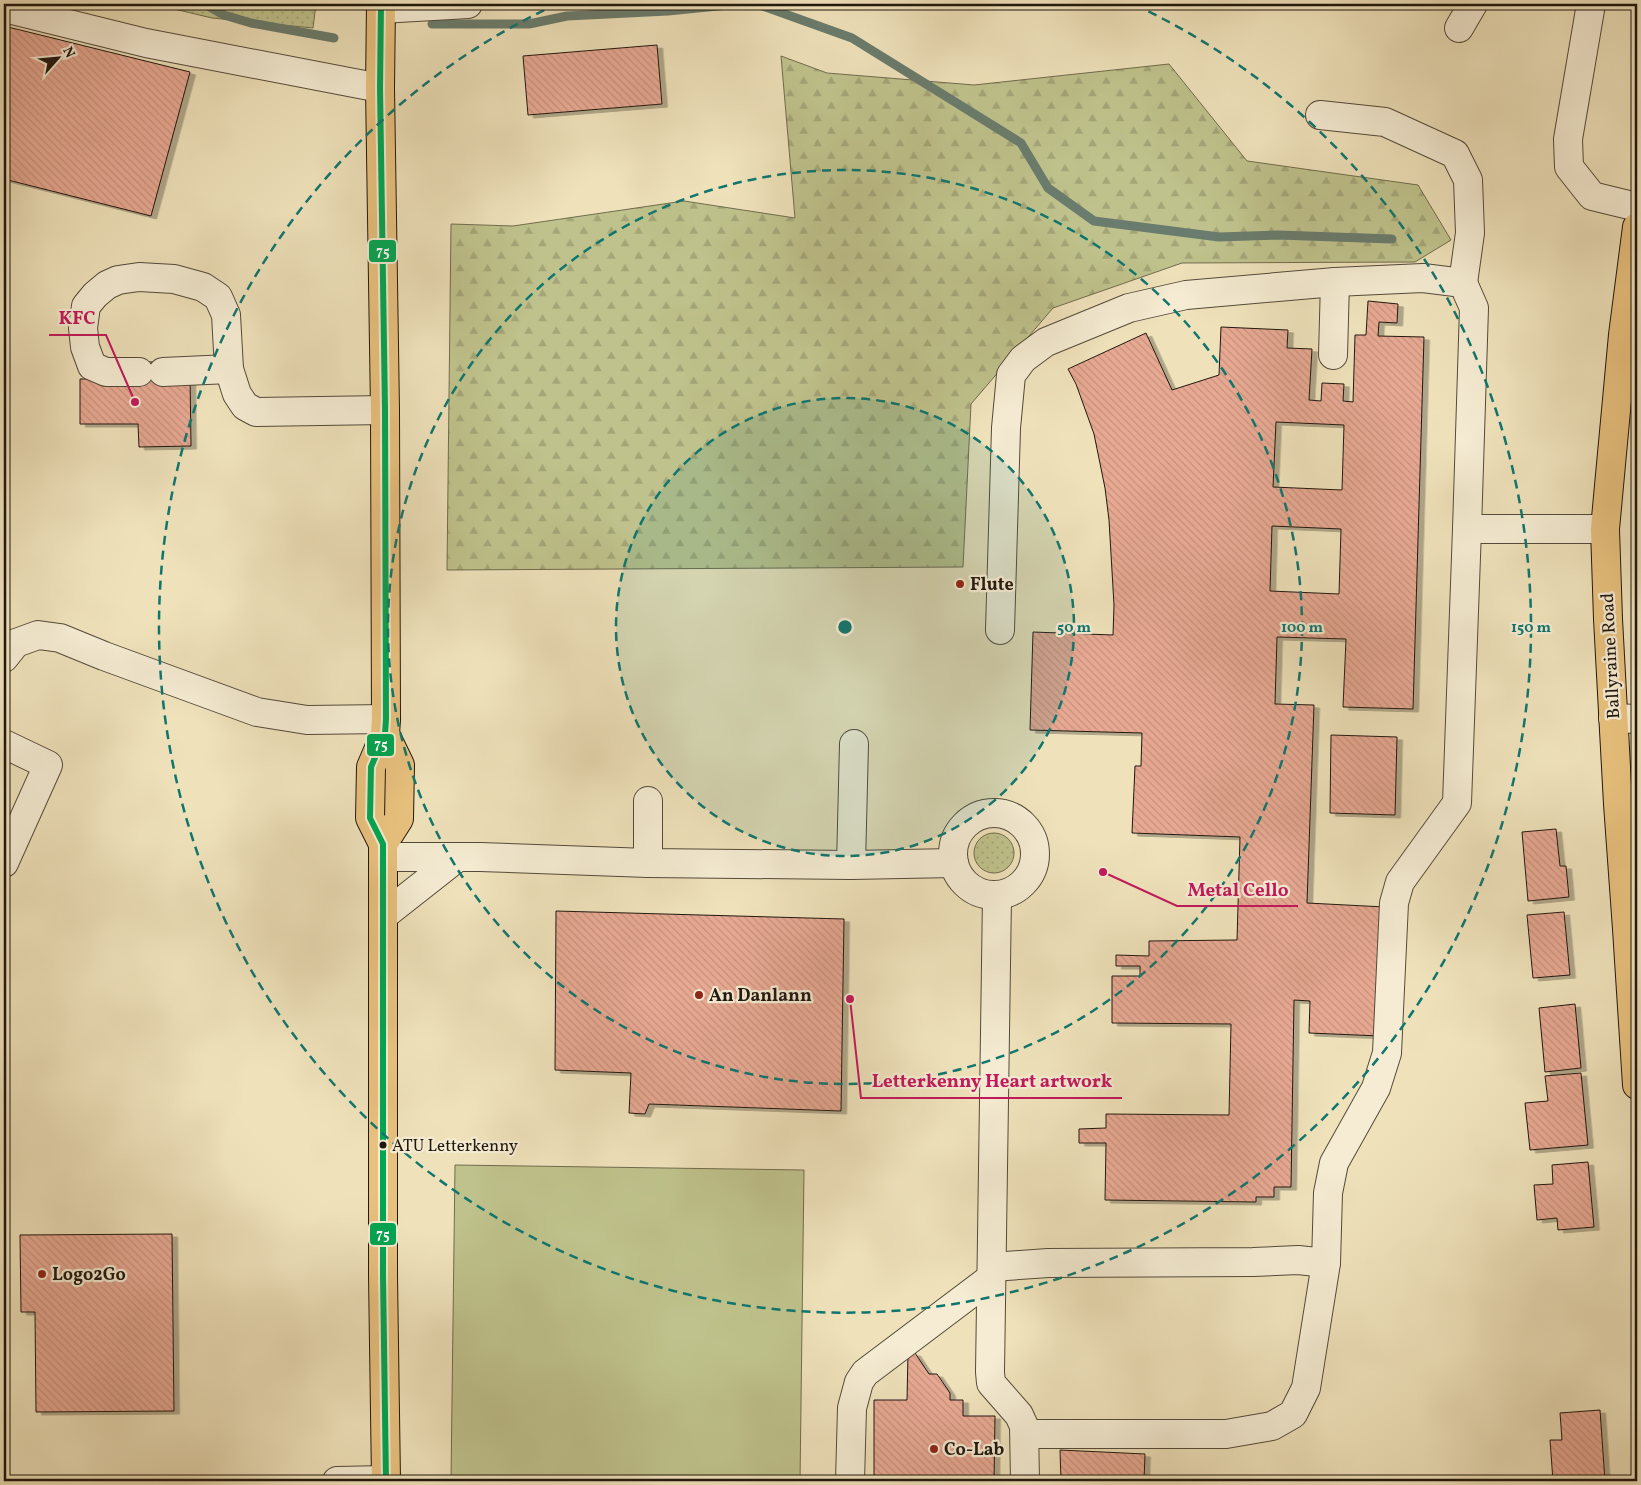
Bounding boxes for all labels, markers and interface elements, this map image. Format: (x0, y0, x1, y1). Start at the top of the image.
north arrow (32, 32, 82, 82)
text: N (57, 44, 79, 62)
line badge: 75 (368, 239, 397, 263)
text: 75 (376, 243, 390, 262)
callout: KFC (49, 301, 106, 335)
text: KFC (58, 306, 96, 332)
place label: Flute (970, 573, 1014, 598)
marker: Flute (954, 578, 966, 590)
street label: Ballyraine Road (1596, 592, 1627, 720)
centre of rings (836, 618, 854, 636)
text: 50 m (1057, 618, 1091, 639)
text: 100 m (1281, 618, 1324, 639)
text: 150 m (1511, 618, 1551, 639)
line badge: 75 (366, 733, 395, 757)
text: 75 (374, 736, 388, 755)
callout: Metal Cello (1177, 872, 1298, 906)
text: Metal Cello (1187, 878, 1289, 904)
place label: An Danlann (709, 984, 812, 1009)
marker: An Danlann (693, 989, 705, 1001)
callout: Letterkenny Heart artwork (861, 1064, 1122, 1098)
text: Letterkenny Heart artwork (872, 1069, 1113, 1095)
place label: ATU Letterkenny (392, 1135, 518, 1158)
marker: ATU Letterkenny (378, 1140, 388, 1150)
line badge: 75 (369, 1222, 397, 1246)
text: 75 (376, 1226, 390, 1245)
place label: Logo2Go (52, 1263, 126, 1288)
marker: Logo2Go (36, 1268, 48, 1280)
place label: Co-Lab (944, 1438, 1005, 1463)
marker: Co-Lab (928, 1443, 940, 1455)

